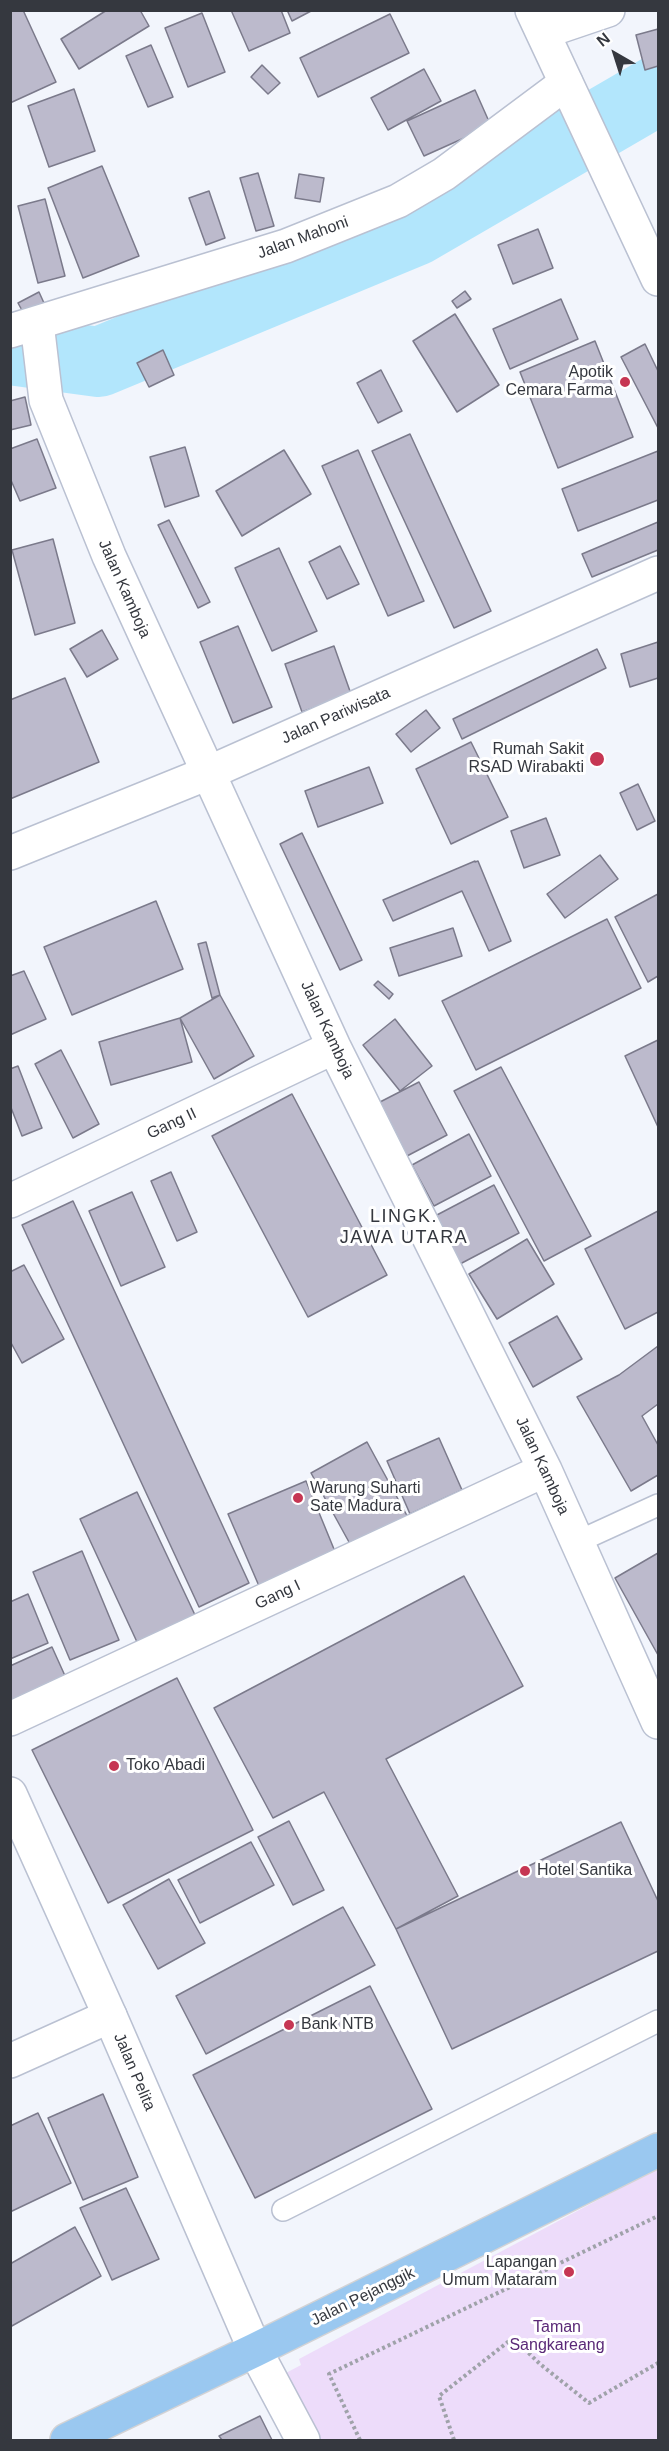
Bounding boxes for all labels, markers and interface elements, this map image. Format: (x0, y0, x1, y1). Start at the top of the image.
north arrow (585, 24, 645, 84)
text: N (594, 29, 613, 50)
street label: Jalan Mahoni (255, 213, 351, 263)
place label: Apotik Cemara Farma (505, 363, 613, 401)
marker: Apotik Cemara Farma (618, 375, 632, 389)
street label: Jalan Kamboja (94, 537, 154, 641)
street label: Jalan Pariwisata (279, 684, 393, 748)
place label: Rumah Sakit RSAD Wirabakti (468, 740, 584, 778)
marker: Rumah Sakit RSAD Wirabakti (588, 750, 606, 768)
street label: Jalan Kamboja (296, 978, 358, 1082)
street label: Gang II (144, 1104, 200, 1144)
district label: LINGK. JAWA UTARA (340, 1206, 468, 1248)
street label: Jalan Kamboja (511, 1414, 573, 1518)
place label: Warung Suharti Sate Madura (310, 1479, 421, 1517)
marker: Warung Suharti Sate Madura (291, 1491, 305, 1505)
street label: Gang I (252, 1576, 304, 1614)
place label: Toko Abadi (126, 1756, 205, 1776)
marker: Toko Abadi (107, 1759, 121, 1773)
place label: Hotel Santika (537, 1861, 632, 1881)
marker: Hotel Santika (518, 1864, 532, 1878)
place label: Bank NTB (301, 2015, 374, 2035)
marker: Bank NTB (282, 2018, 296, 2032)
street label: Jalan Pelita (109, 2030, 159, 2114)
place label: Lapangan Umum Mataram (442, 2253, 557, 2291)
street label: Jalan Pejanggik (308, 2264, 418, 2330)
marker: Lapangan Umum Mataram (562, 2265, 576, 2279)
park label: Taman Sangkareang (509, 2318, 605, 2356)

